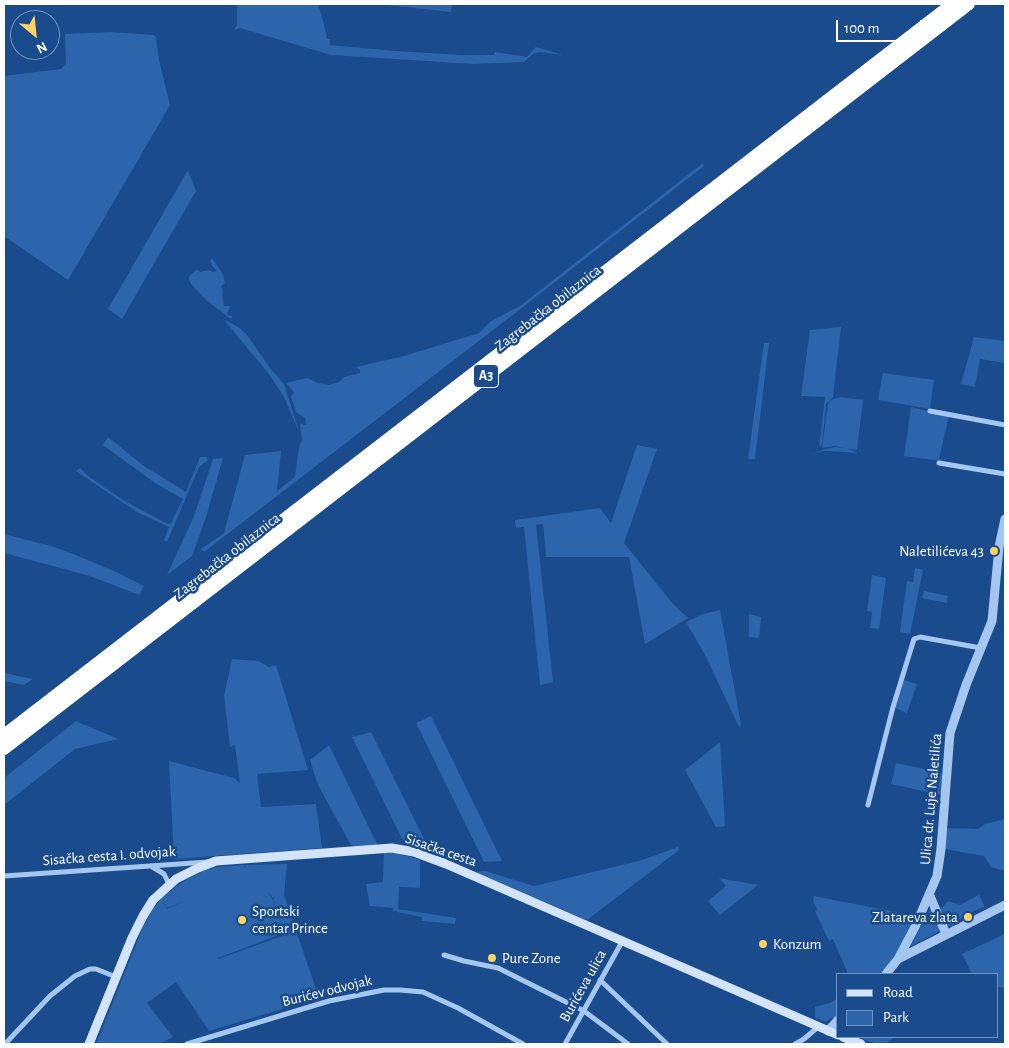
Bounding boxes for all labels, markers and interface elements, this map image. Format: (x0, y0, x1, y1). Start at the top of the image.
north arrow (10, 10, 60, 60)
scale bar (839, 10, 925, 42)
text: 100 m (844, 21, 879, 36)
text: N (34, 39, 49, 56)
street label: Zagrebačka obilaznica (491, 261, 605, 355)
road number: A3 (474, 364, 498, 388)
street label: Zagrebačka obilaznica (170, 509, 284, 603)
place label: Naletilićeva 43 (899, 542, 984, 560)
marker: Naletilićeva 43 (988, 545, 1000, 557)
street label: Ulica dr. Luje Naletilića (916, 732, 946, 866)
street label: Sisačka cesta (403, 829, 479, 871)
street label: Sisačka cesta I. odvojak (42, 842, 176, 870)
place label: Sportski centar Prince (252, 902, 328, 937)
place label: Zlatareva zlata (872, 908, 958, 926)
marker: Zlatareva zlata (962, 911, 974, 923)
marker: Sportski centar Prince (236, 914, 248, 926)
place label: Konzum (773, 935, 821, 953)
marker: Konzum (757, 938, 769, 950)
street label: Burićeva ulica (556, 947, 610, 1025)
place label: Pure Zone (502, 949, 561, 967)
marker: Pure Zone (486, 952, 498, 964)
street label: Burićev odvojak (280, 971, 374, 1011)
legend (836, 973, 999, 1038)
text: Road (883, 985, 913, 1000)
text: Park (883, 1010, 909, 1025)

